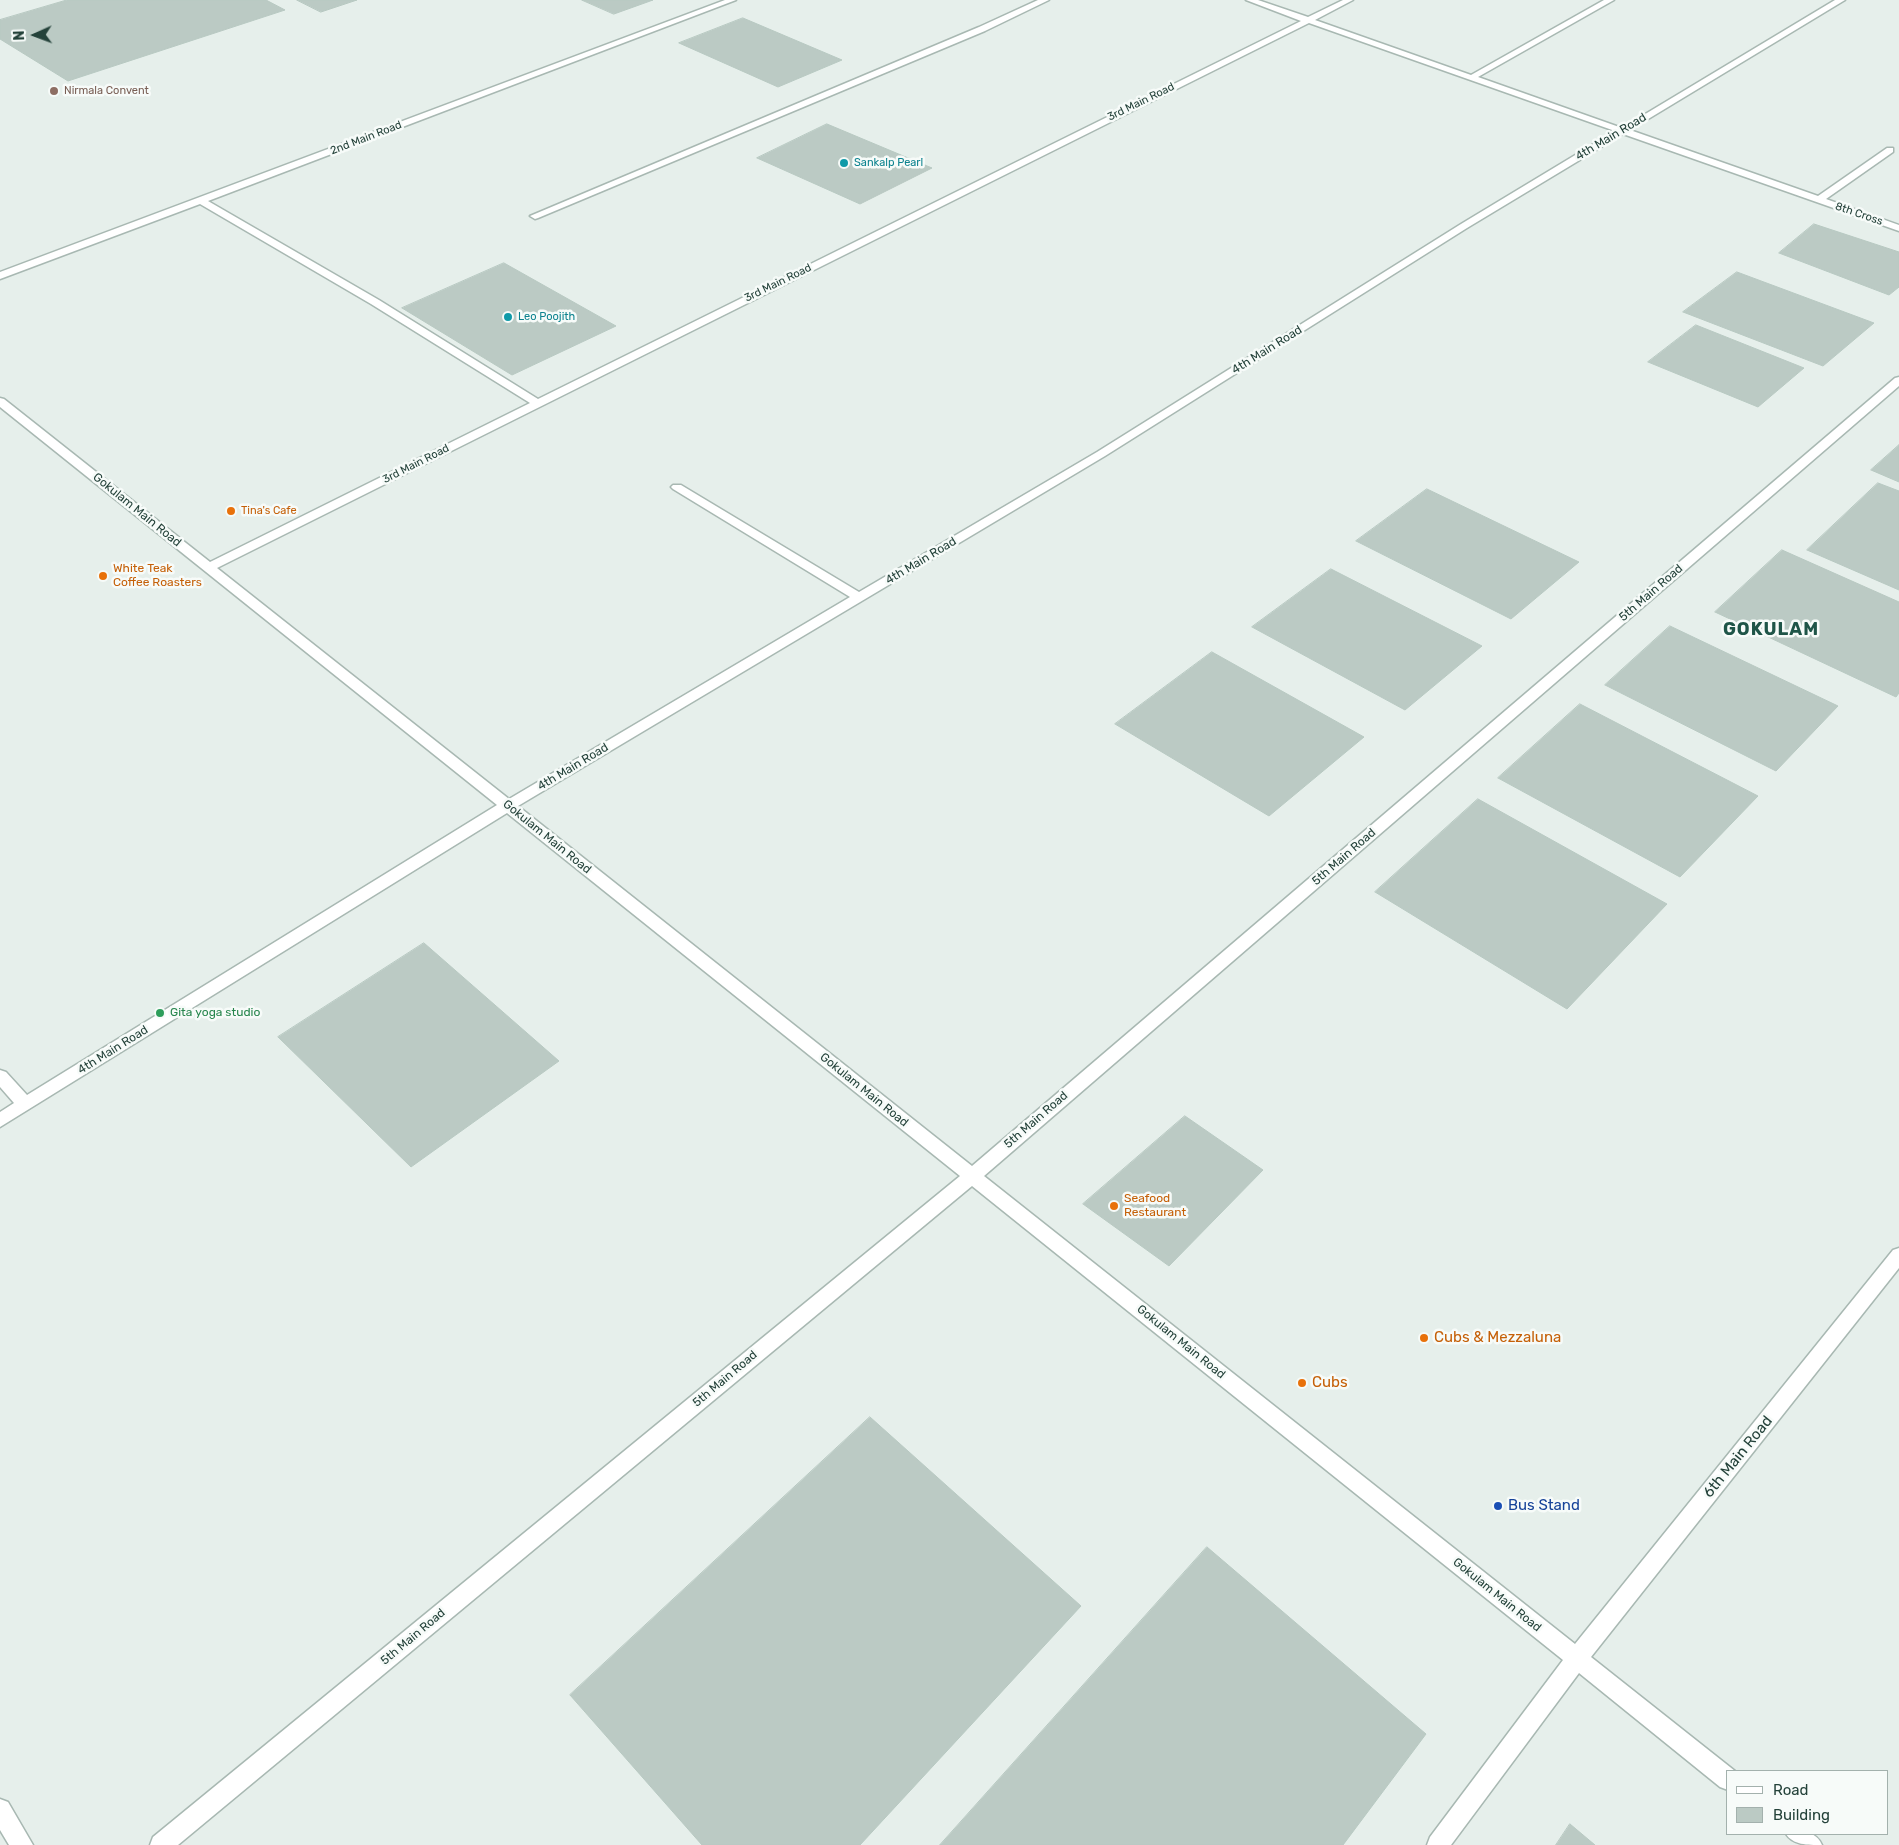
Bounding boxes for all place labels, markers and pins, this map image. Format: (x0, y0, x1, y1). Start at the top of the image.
place label: Nirmala Convent (64, 84, 149, 98)
marker: Nirmala Convent (48, 85, 60, 97)
place label: Sankalp Pearl (854, 156, 923, 170)
marker: Sankalp Pearl (838, 157, 850, 169)
place label: Leo Poojith (518, 310, 575, 324)
marker: Leo Poojith (502, 311, 514, 323)
place label: Tina's Cafe (241, 504, 297, 518)
marker: Tina's Cafe (225, 505, 237, 517)
place label: White Teak Coffee Roasters (113, 562, 202, 590)
marker: White Teak Coffee Roasters (97, 570, 109, 582)
place label: Gita yoga studio (170, 1006, 260, 1020)
marker: Gita yoga studio (154, 1007, 166, 1019)
place label: Seafood Restaurant (1124, 1192, 1186, 1220)
marker: Seafood Restaurant (1108, 1200, 1120, 1212)
place label: Cubs & Mezzaluna (1434, 1329, 1561, 1347)
marker: Cubs & Mezzaluna (1418, 1332, 1430, 1344)
place label: Cubs (1312, 1374, 1348, 1392)
marker: Cubs (1296, 1377, 1308, 1389)
place label: Bus Stand (1508, 1497, 1580, 1515)
marker: Bus Stand (1492, 1500, 1504, 1512)

